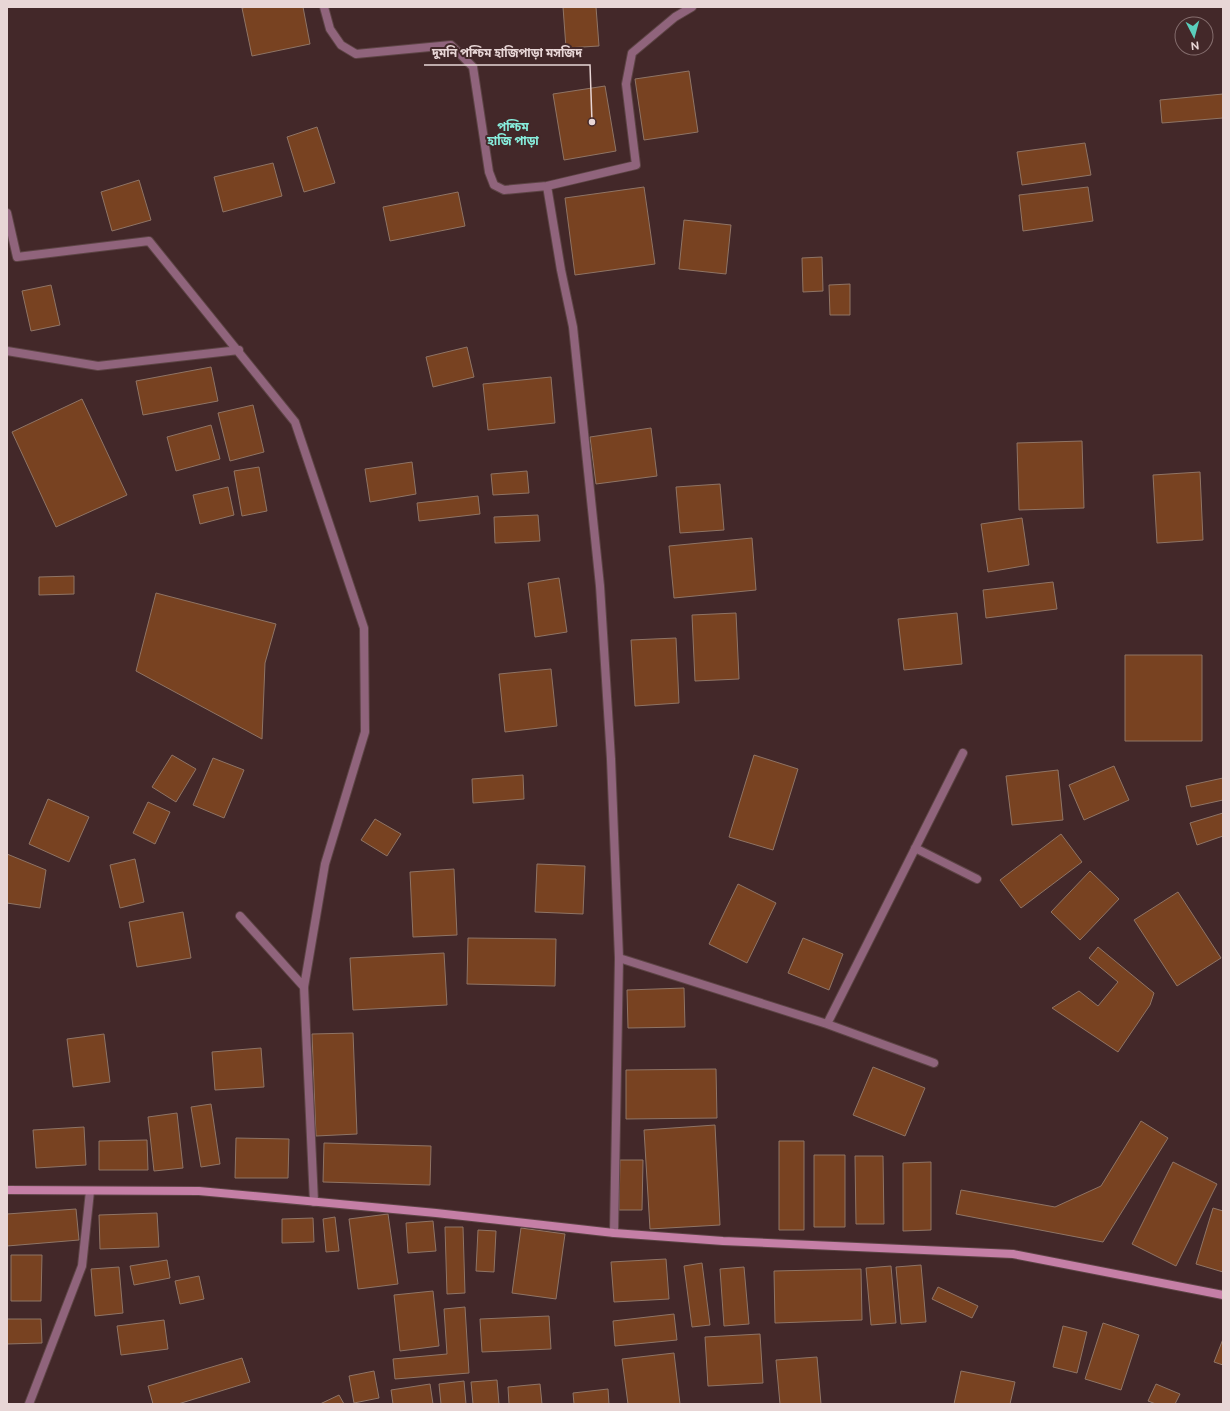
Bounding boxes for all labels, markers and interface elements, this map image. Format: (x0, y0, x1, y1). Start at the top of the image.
north arrow (1174, 16, 1214, 56)
text: N (1190, 39, 1200, 52)
callout: দুমনি পশ্চিম হাজিপাড়া মসজিদ (424, 41, 590, 65)
text: দুমনি পশ্চিম হাজিপাড়া মসজিদ (431, 45, 582, 60)
district label: পশ্চিম হাজি পাড়া (486, 119, 539, 148)

